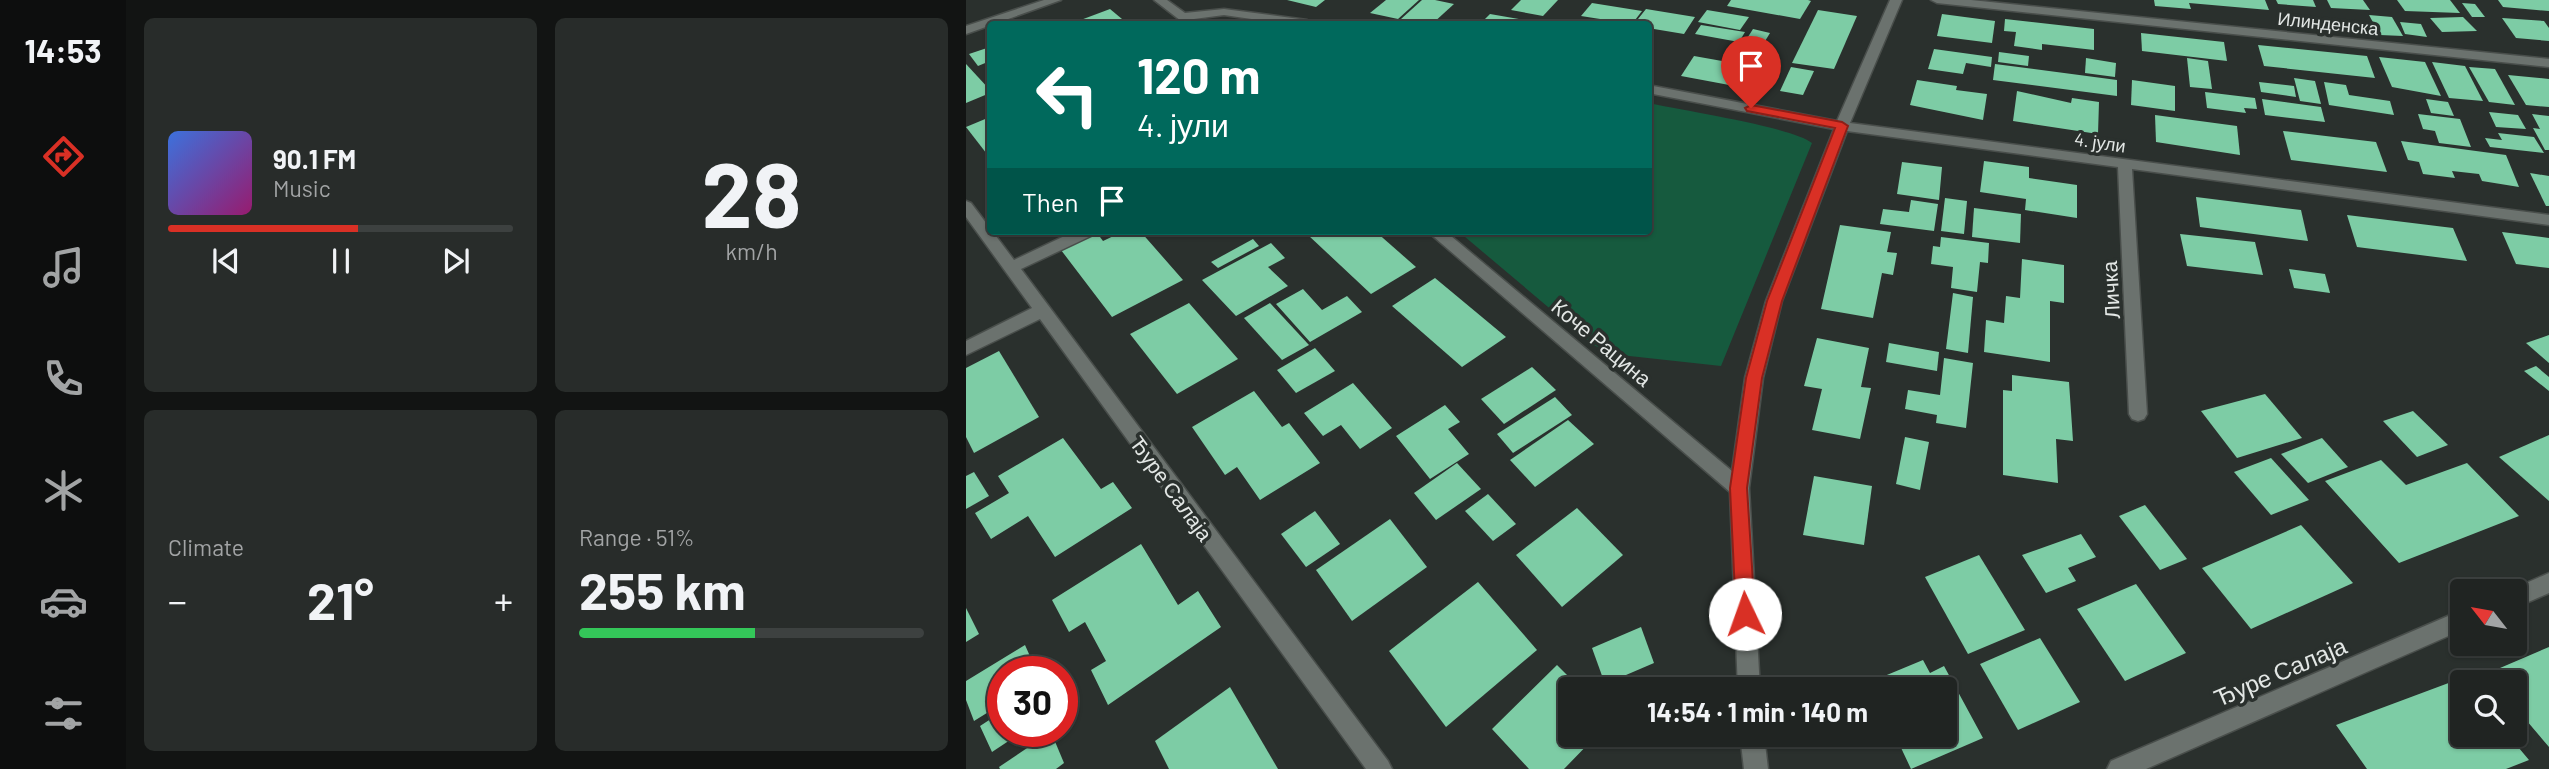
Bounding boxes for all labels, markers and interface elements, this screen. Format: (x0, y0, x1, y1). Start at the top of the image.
street label: Илинденска (2277, 7, 2380, 39)
text: 14:53 (25, 31, 101, 69)
pin (1721, 36, 1781, 108)
text: 120 m (1137, 45, 1260, 104)
icon: arrive (1732, 47, 1770, 85)
icon: left (1022, 49, 1113, 140)
text: 4. јули (1137, 105, 1229, 143)
street label: 4. јули (2073, 128, 2127, 156)
icon: directions (39, 132, 88, 181)
text: 28 (701, 137, 802, 246)
text: 90.1 FM (273, 143, 356, 174)
text: Music (273, 174, 331, 202)
icon: arrive (1093, 182, 1131, 220)
text: Then (1022, 186, 1079, 217)
text: km/h (725, 237, 778, 265)
icon: previous (207, 242, 245, 280)
icon: pause (322, 242, 360, 280)
icon: next (437, 242, 475, 280)
icon: music (39, 243, 88, 292)
street label: Личка (2096, 260, 2124, 320)
street label: Коче Рацина (1547, 293, 1657, 391)
icon: phone (39, 354, 88, 403)
street label: Ђуре Салаја (1126, 431, 1219, 545)
icon: climate (39, 466, 88, 515)
text: Range · 51% (579, 523, 695, 551)
text: Climate (168, 533, 244, 561)
text: 255 km (579, 558, 746, 620)
text: 21° (307, 568, 374, 630)
icon: car (39, 577, 88, 626)
text: − (168, 577, 187, 623)
text: + (494, 577, 513, 623)
position arrow (1708, 577, 1782, 651)
north arrow (2450, 579, 2527, 656)
map controls (2450, 579, 2527, 747)
street label: Ђуре Салаја (2209, 630, 2351, 712)
speed limit sign: 30 (987, 656, 1078, 747)
button: search (2450, 670, 2527, 747)
icon: filters (39, 689, 88, 738)
text: 14:54 · 1 min · 140 m (1647, 696, 1868, 727)

